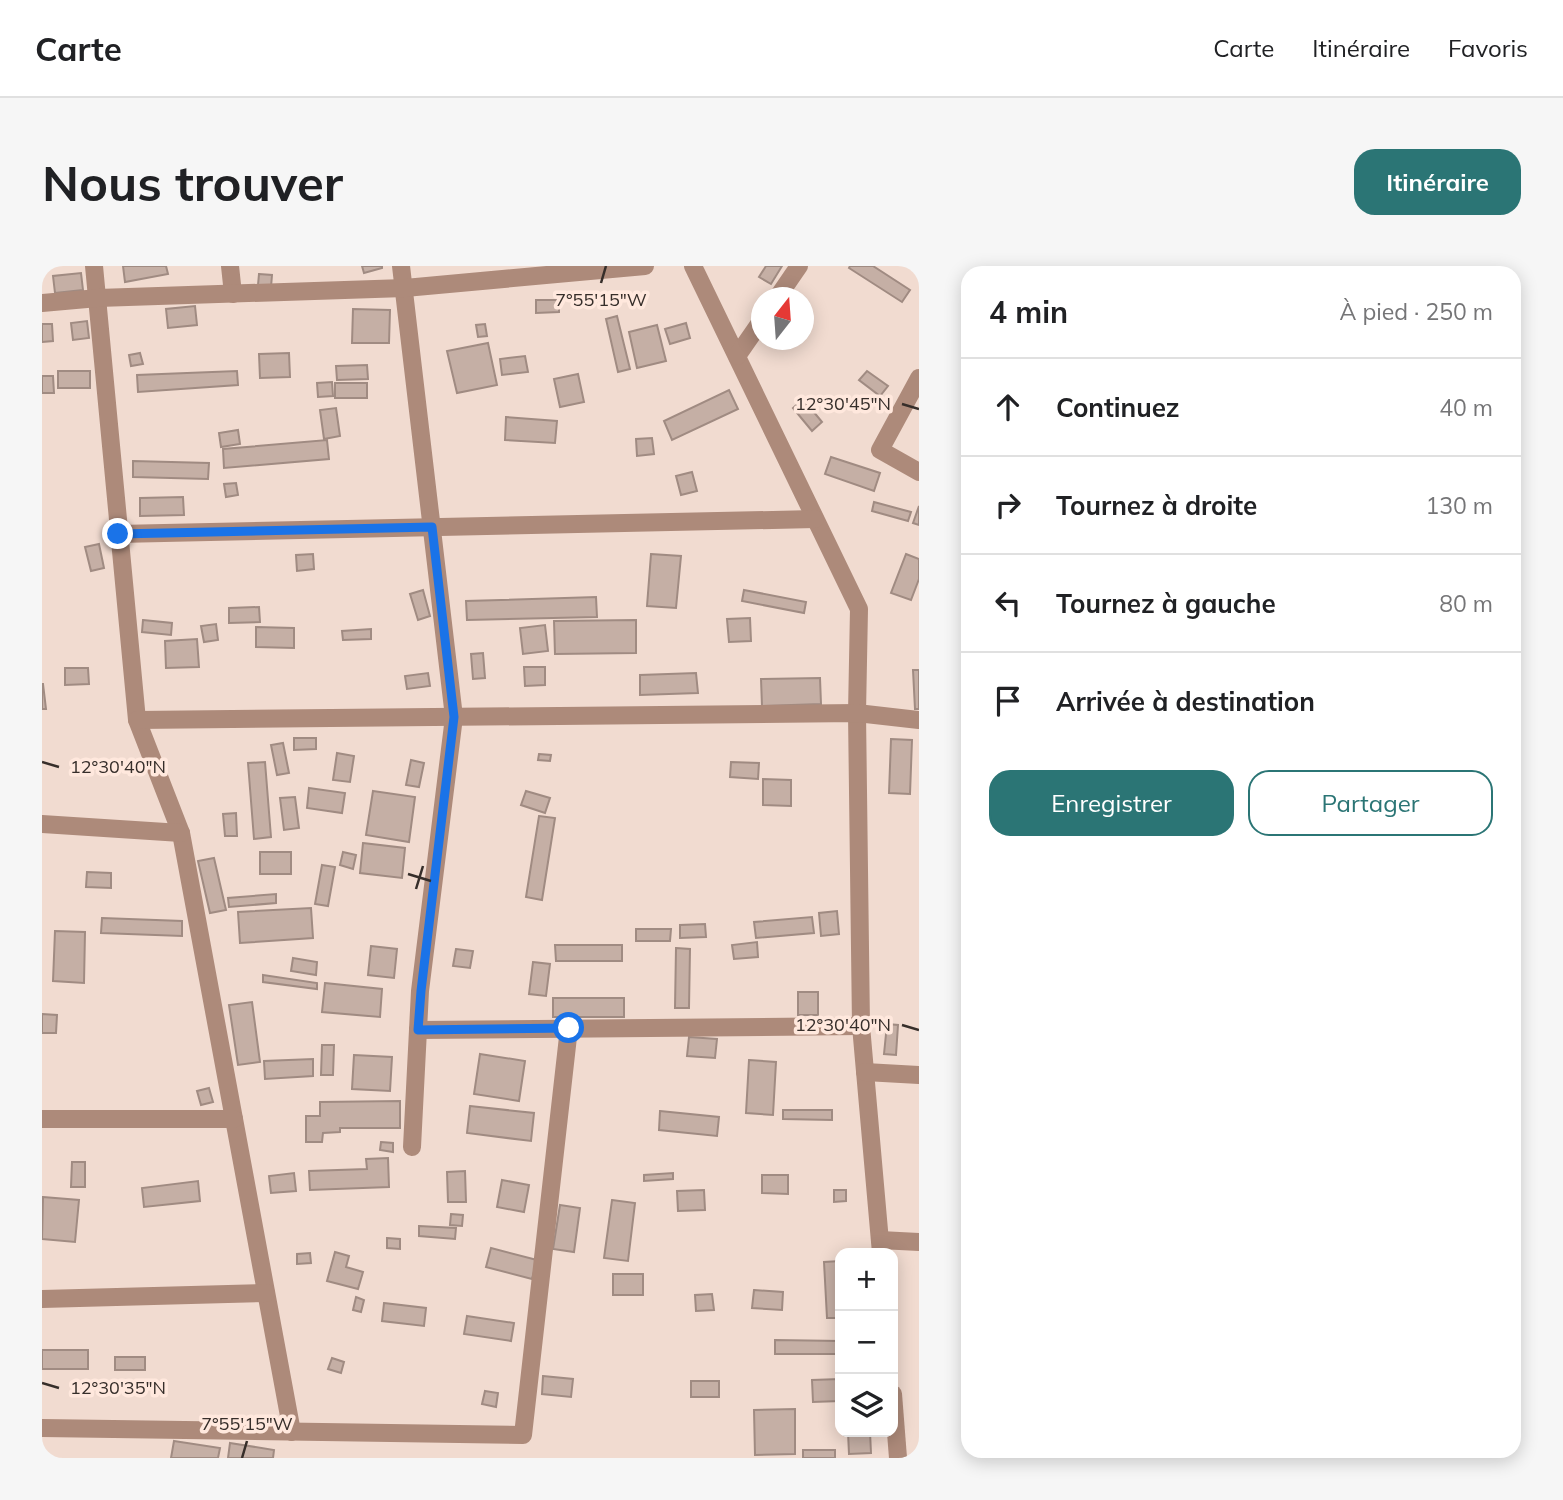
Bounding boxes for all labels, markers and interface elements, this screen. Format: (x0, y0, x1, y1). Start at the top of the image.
text: Carte (35, 28, 122, 69)
text: Carte (1213, 33, 1274, 63)
text: Itinéraire (1312, 33, 1410, 63)
text: Favoris (1448, 33, 1528, 63)
button: Itinéraire (1354, 149, 1521, 215)
text: Nous trouver (42, 152, 343, 213)
north arrow (751, 287, 814, 350)
text: 7°55'15"W (555, 288, 647, 311)
text: 4 min (989, 293, 1068, 331)
text: À pied · 250 m (1340, 297, 1493, 326)
icon: ahead (989, 388, 1027, 426)
text: Continuez (1056, 391, 1180, 424)
text: 12°30'45"N (795, 392, 891, 415)
text: 40 m (1439, 393, 1493, 422)
icon: right (989, 486, 1027, 524)
text: Tournez à droite (1056, 489, 1257, 522)
text: 130 m (1425, 491, 1493, 520)
route end (102, 518, 133, 549)
icon: left (989, 584, 1027, 622)
text: Tournez à gauche (1056, 587, 1276, 620)
text: 80 m (1439, 589, 1493, 618)
icon: arrive (989, 682, 1027, 720)
text: Arrivée à destination (1056, 685, 1315, 718)
text: 12°30'40"N (70, 755, 166, 778)
button: Enregistrer (989, 770, 1234, 836)
button: Partager (1248, 770, 1493, 836)
route start (553, 1012, 584, 1043)
text: 12°30'40"N (795, 1013, 891, 1036)
map controls (835, 1248, 898, 1437)
button: + (835, 1248, 898, 1311)
button: − (835, 1311, 898, 1374)
button: layers (835, 1374, 898, 1437)
text: 12°30'35"N (70, 1376, 166, 1399)
text: 7°55'15"W (201, 1412, 293, 1435)

